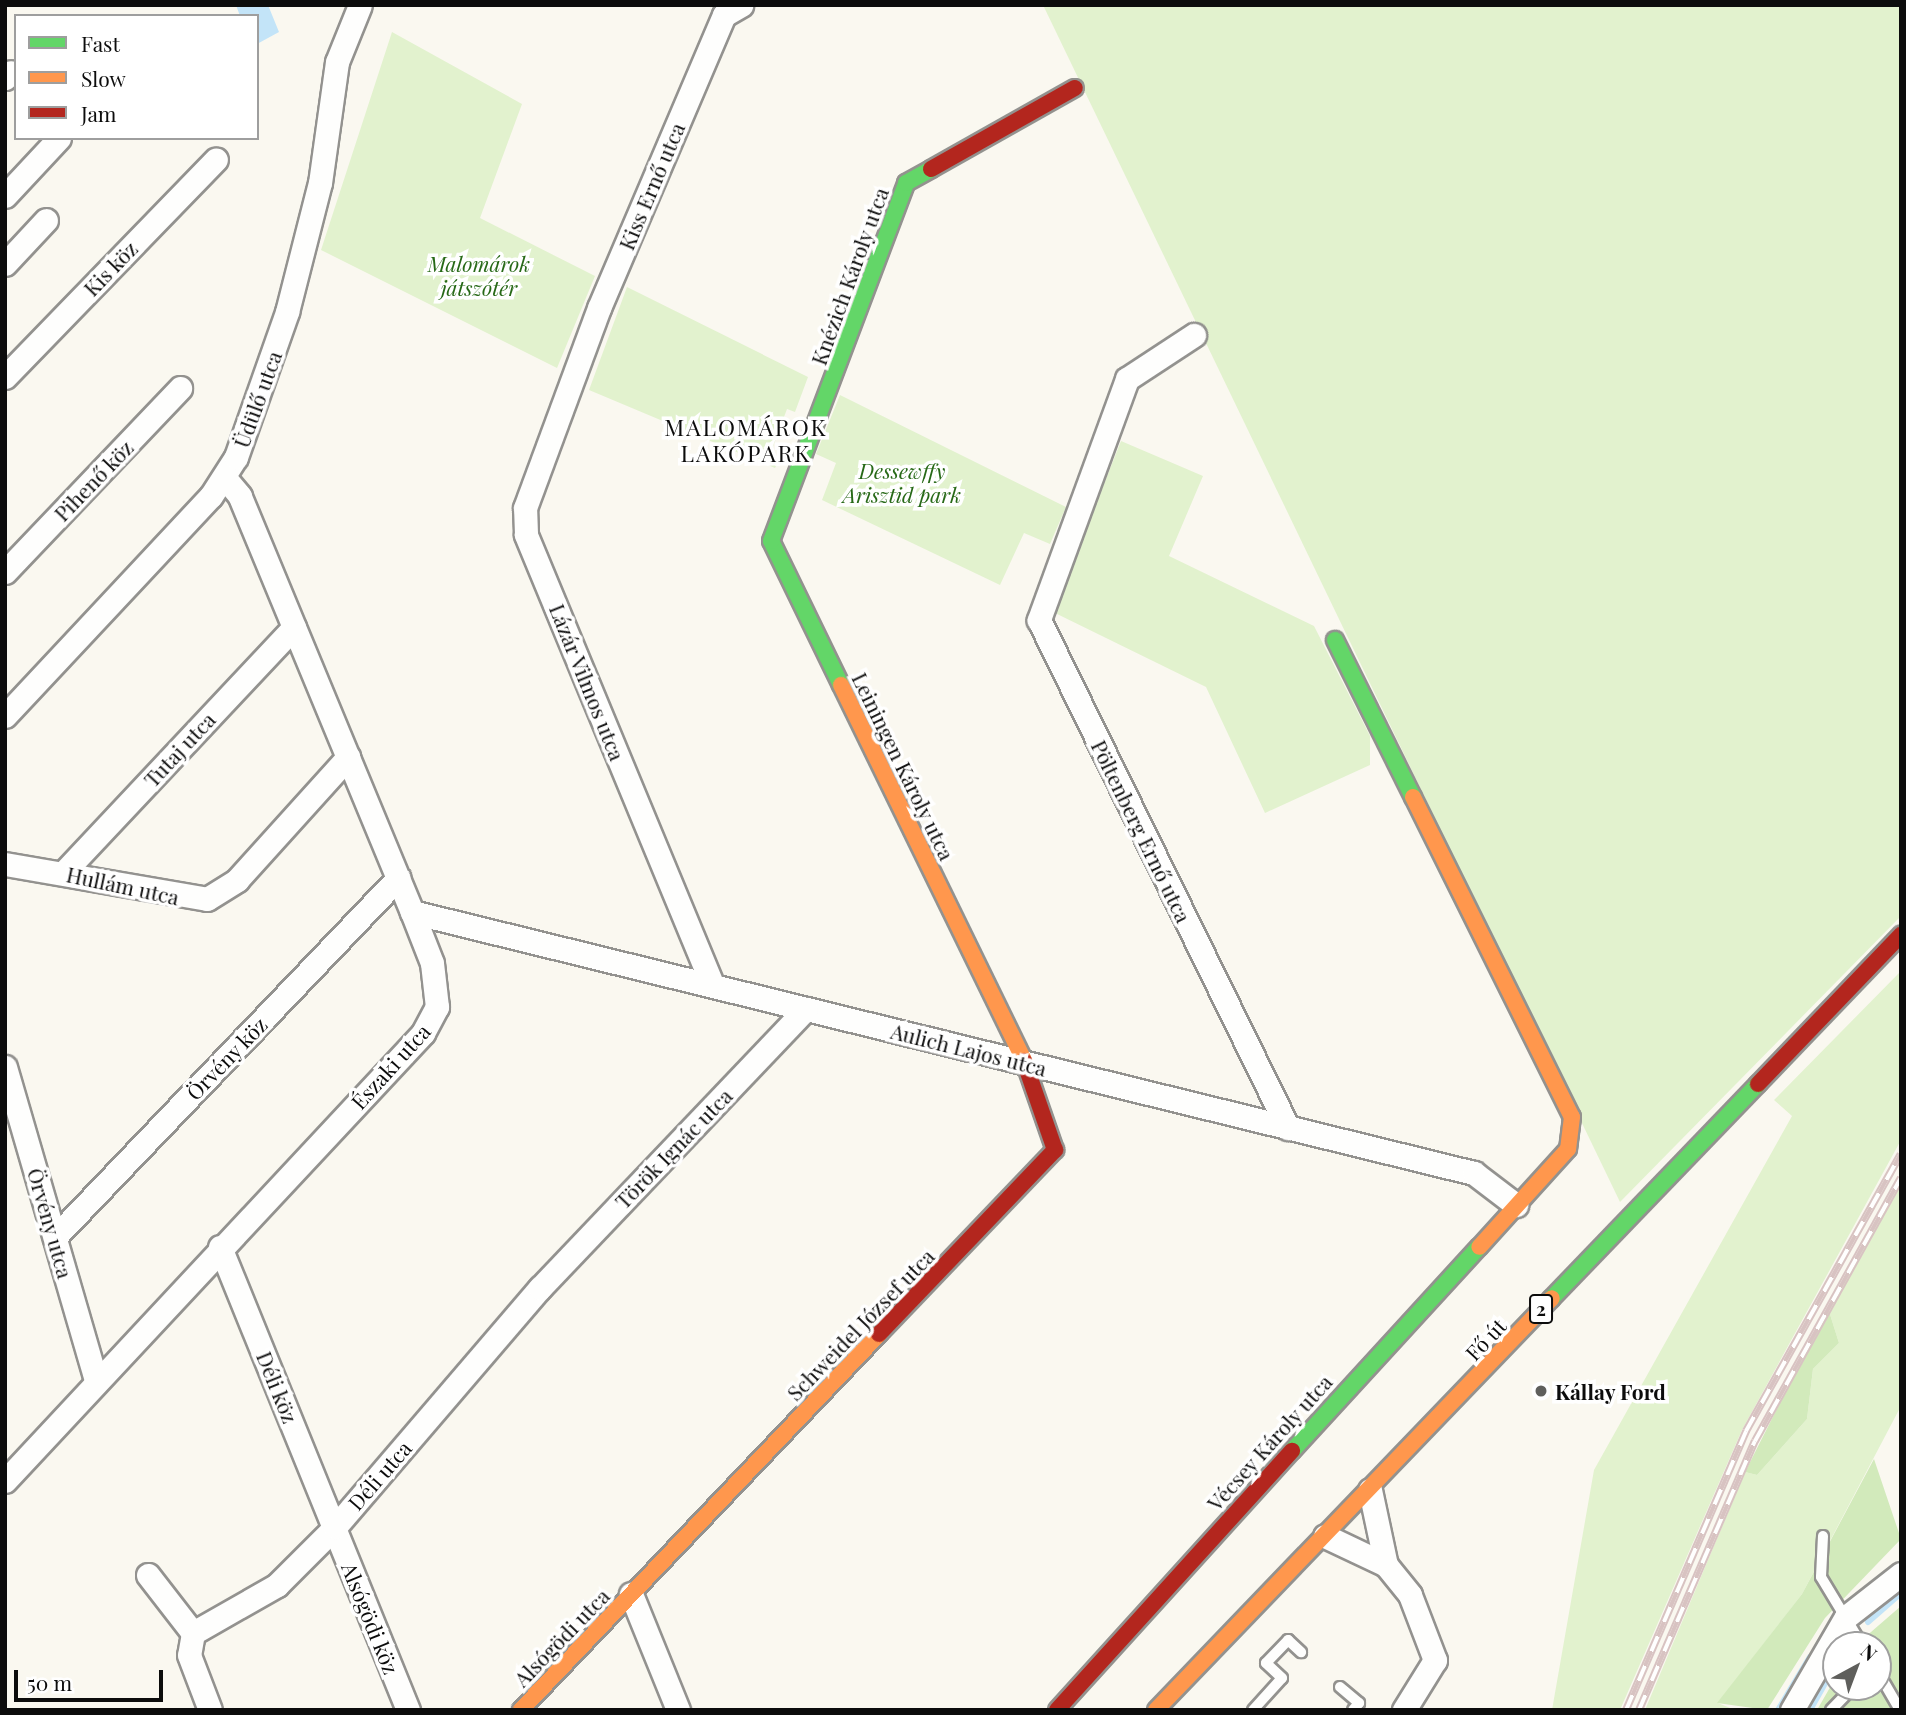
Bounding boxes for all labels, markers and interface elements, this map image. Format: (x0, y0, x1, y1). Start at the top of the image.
legend (14, 14, 259, 140)
text: Fast (81, 29, 120, 57)
text: Slow (81, 64, 126, 92)
text: Jam (81, 99, 117, 127)
street label: Kiss Ernő utca (613, 119, 689, 253)
street label: Knézich Károly utca (805, 184, 893, 368)
street label: Kis köz (78, 235, 142, 301)
park label: Malomárok játszótér (428, 250, 530, 300)
street label: Üdülő utca (228, 347, 286, 451)
district label: MALOMÁROK LAKÓPARK (665, 413, 827, 467)
street label: Pihenő köz (48, 434, 138, 526)
park label: Dessewffy Arisztid park (843, 457, 961, 507)
street label: Lázár Vilmos utca (545, 600, 631, 764)
street label: Leiningen Károly utca (848, 668, 960, 864)
street label: Tutaj utca (138, 706, 220, 792)
street label: Pöltenberg Ernő utca (1087, 736, 1197, 926)
street label: Hullám utca (64, 861, 182, 909)
street label: Örvény köz (180, 1011, 272, 1105)
street label: Aulich Lajos utca (889, 1017, 1049, 1081)
street label: Északi utca (345, 1018, 435, 1114)
street label: Török Ignác utca (609, 1083, 737, 1213)
street label: Örvény utca (23, 1165, 79, 1281)
street label: Schweidel József utca (781, 1243, 939, 1405)
road number: 2 (1529, 1294, 1553, 1324)
street label: Fő út (1459, 1313, 1511, 1365)
street label: Déli köz (252, 1347, 304, 1427)
street label: Vécsey Károly utca (1201, 1369, 1337, 1515)
place label: Kállay Ford (1555, 1378, 1666, 1404)
marker: Kállay Ford (1533, 1383, 1549, 1399)
street label: Déli utca (342, 1435, 416, 1515)
street label: Alsógödi köz (337, 1558, 405, 1678)
street label: Alsógödi utca (508, 1583, 614, 1691)
north arrow (1822, 1631, 1892, 1701)
text: N (1856, 1637, 1883, 1666)
scale bar (18, 1656, 166, 1700)
text: 50 m (27, 1668, 72, 1696)

